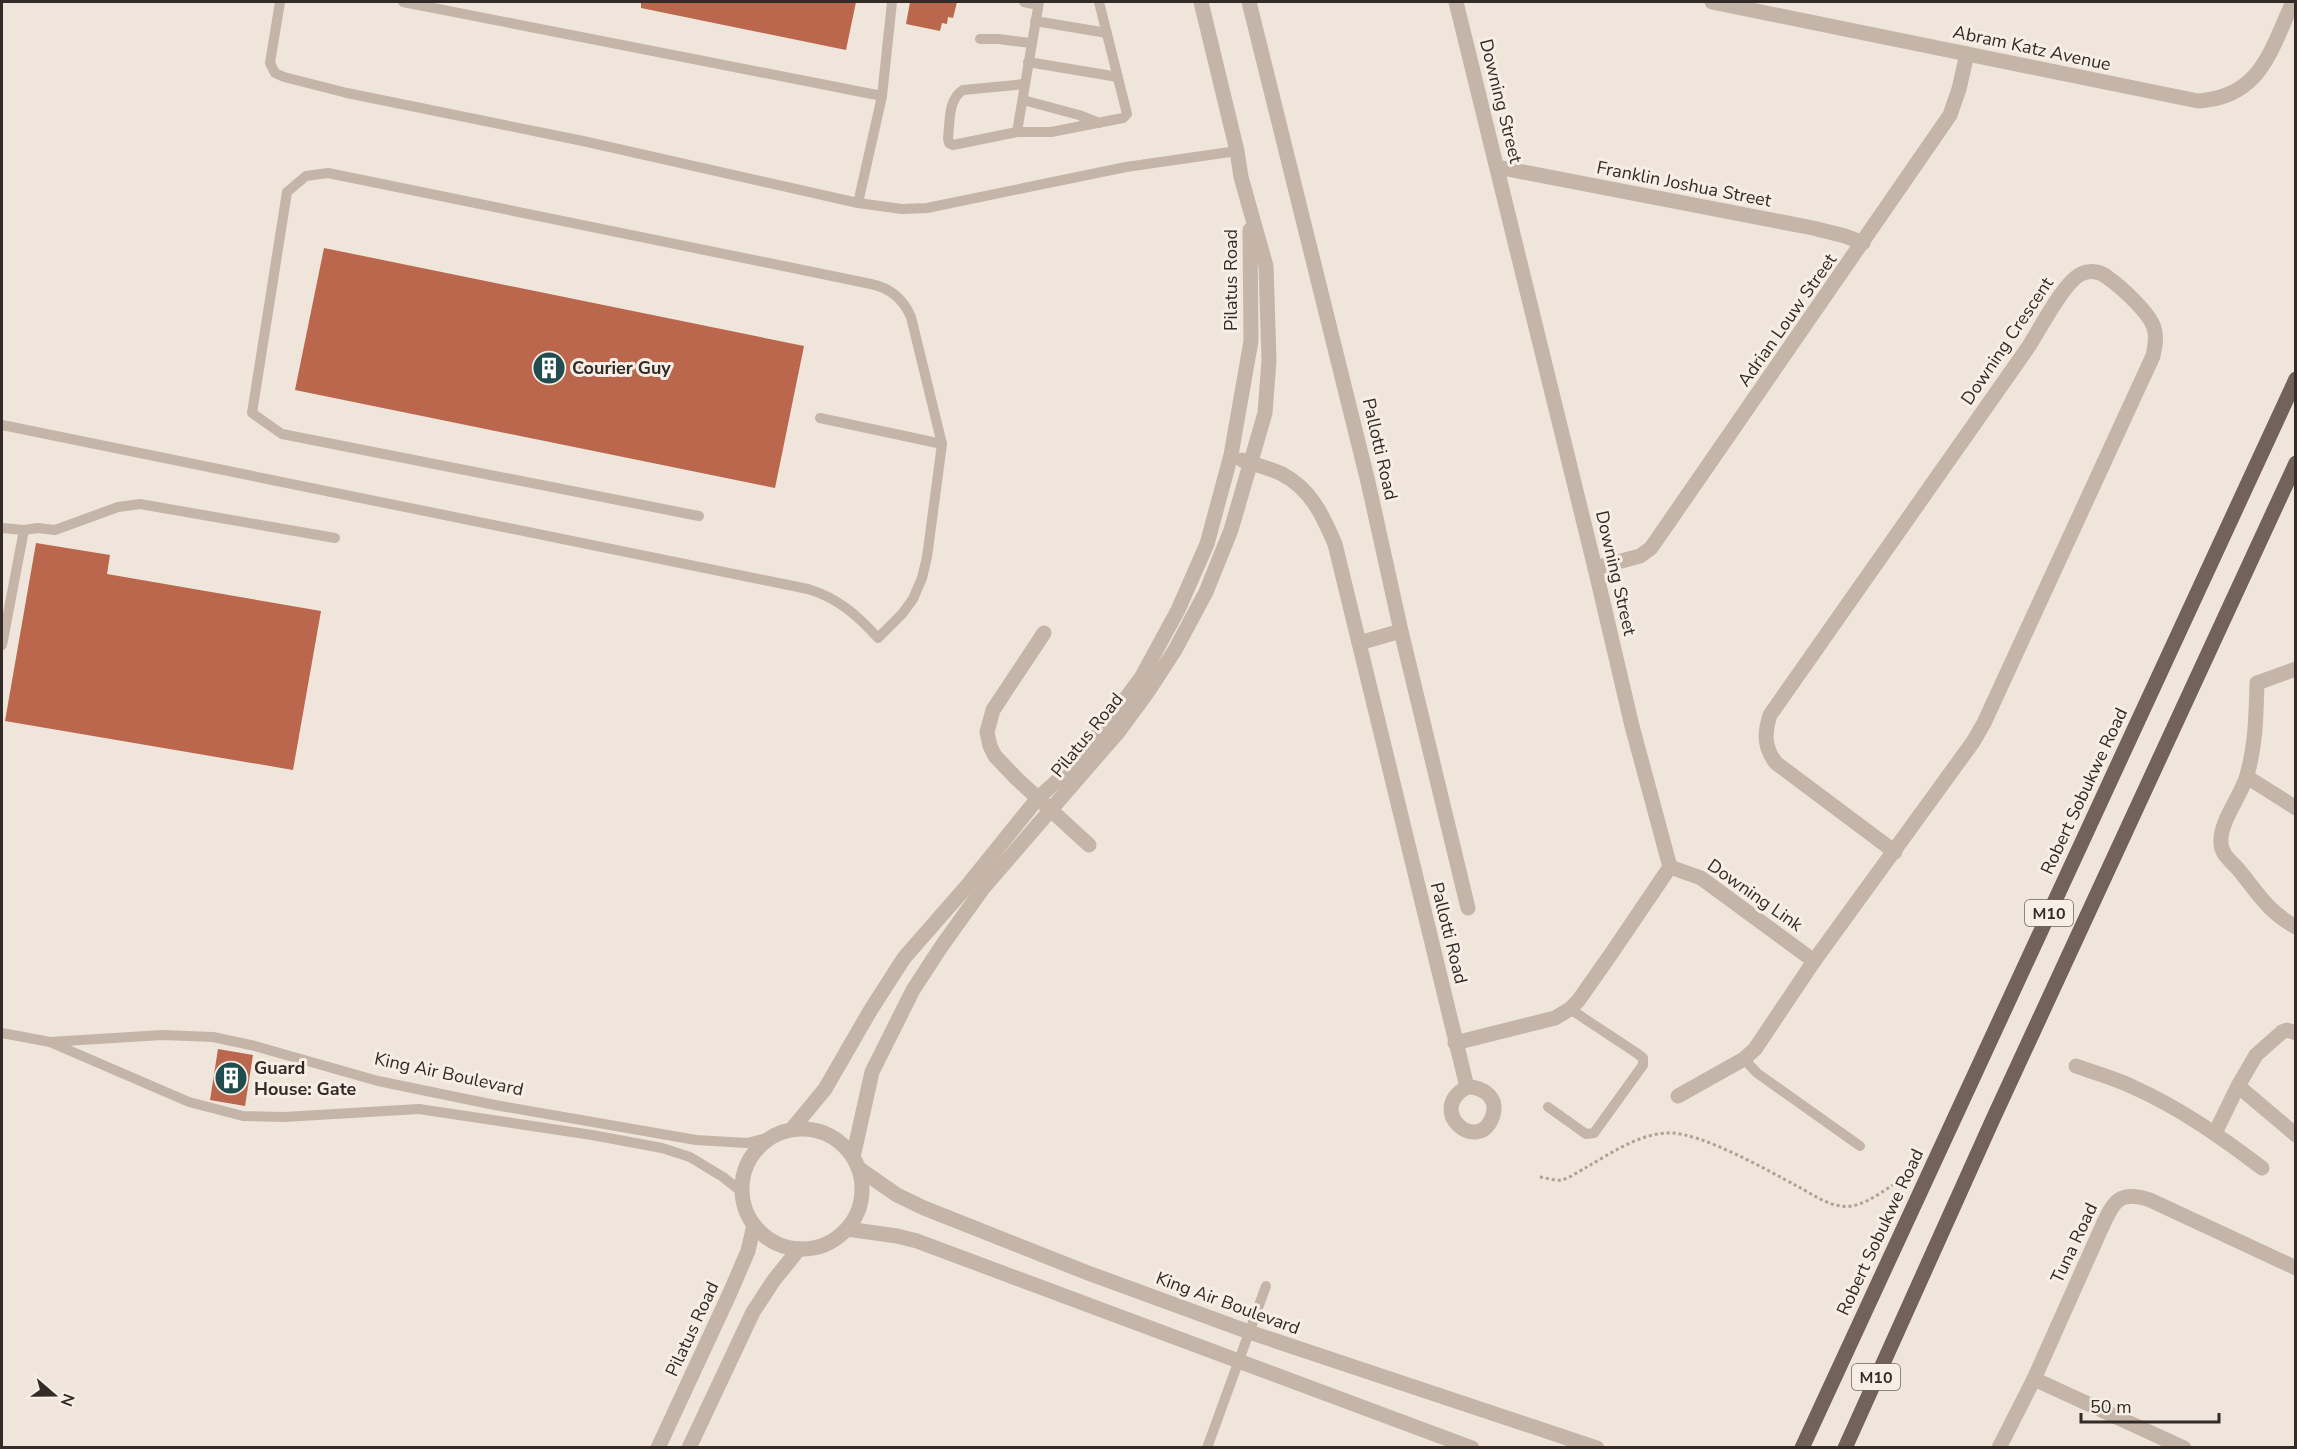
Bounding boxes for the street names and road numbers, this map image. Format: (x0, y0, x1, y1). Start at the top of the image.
street label: Abram Katz Avenue (1951, 20, 2113, 76)
street label: Downing Street (1474, 36, 1528, 166)
street label: Franklin Joshua Street (1595, 155, 1774, 213)
street label: Pilatus Road (1219, 229, 1243, 331)
street label: Adrian Louw Street (1732, 248, 1842, 391)
street label: Downing Crescent (1955, 272, 2059, 410)
street label: Pallotti Road (1357, 396, 1403, 502)
street label: Downing Street (1590, 508, 1642, 638)
street label: Pilatus Road (1046, 688, 1128, 782)
street label: Robert Sobukwe Road (2035, 704, 2133, 878)
street label: Downing Link (1703, 853, 1808, 937)
street label: Pallotti Road (1425, 880, 1473, 986)
road number: M10 (2025, 900, 2073, 926)
street label: King Air Boulevard (372, 1046, 526, 1102)
street label: Robert Sobukwe Road (1831, 1145, 1929, 1319)
street label: Tuna Road (2045, 1199, 2103, 1287)
street label: King Air Boulevard (1153, 1266, 1303, 1340)
street label: Pilatus Road (660, 1278, 724, 1380)
road number: M10 (1852, 1364, 1900, 1390)

